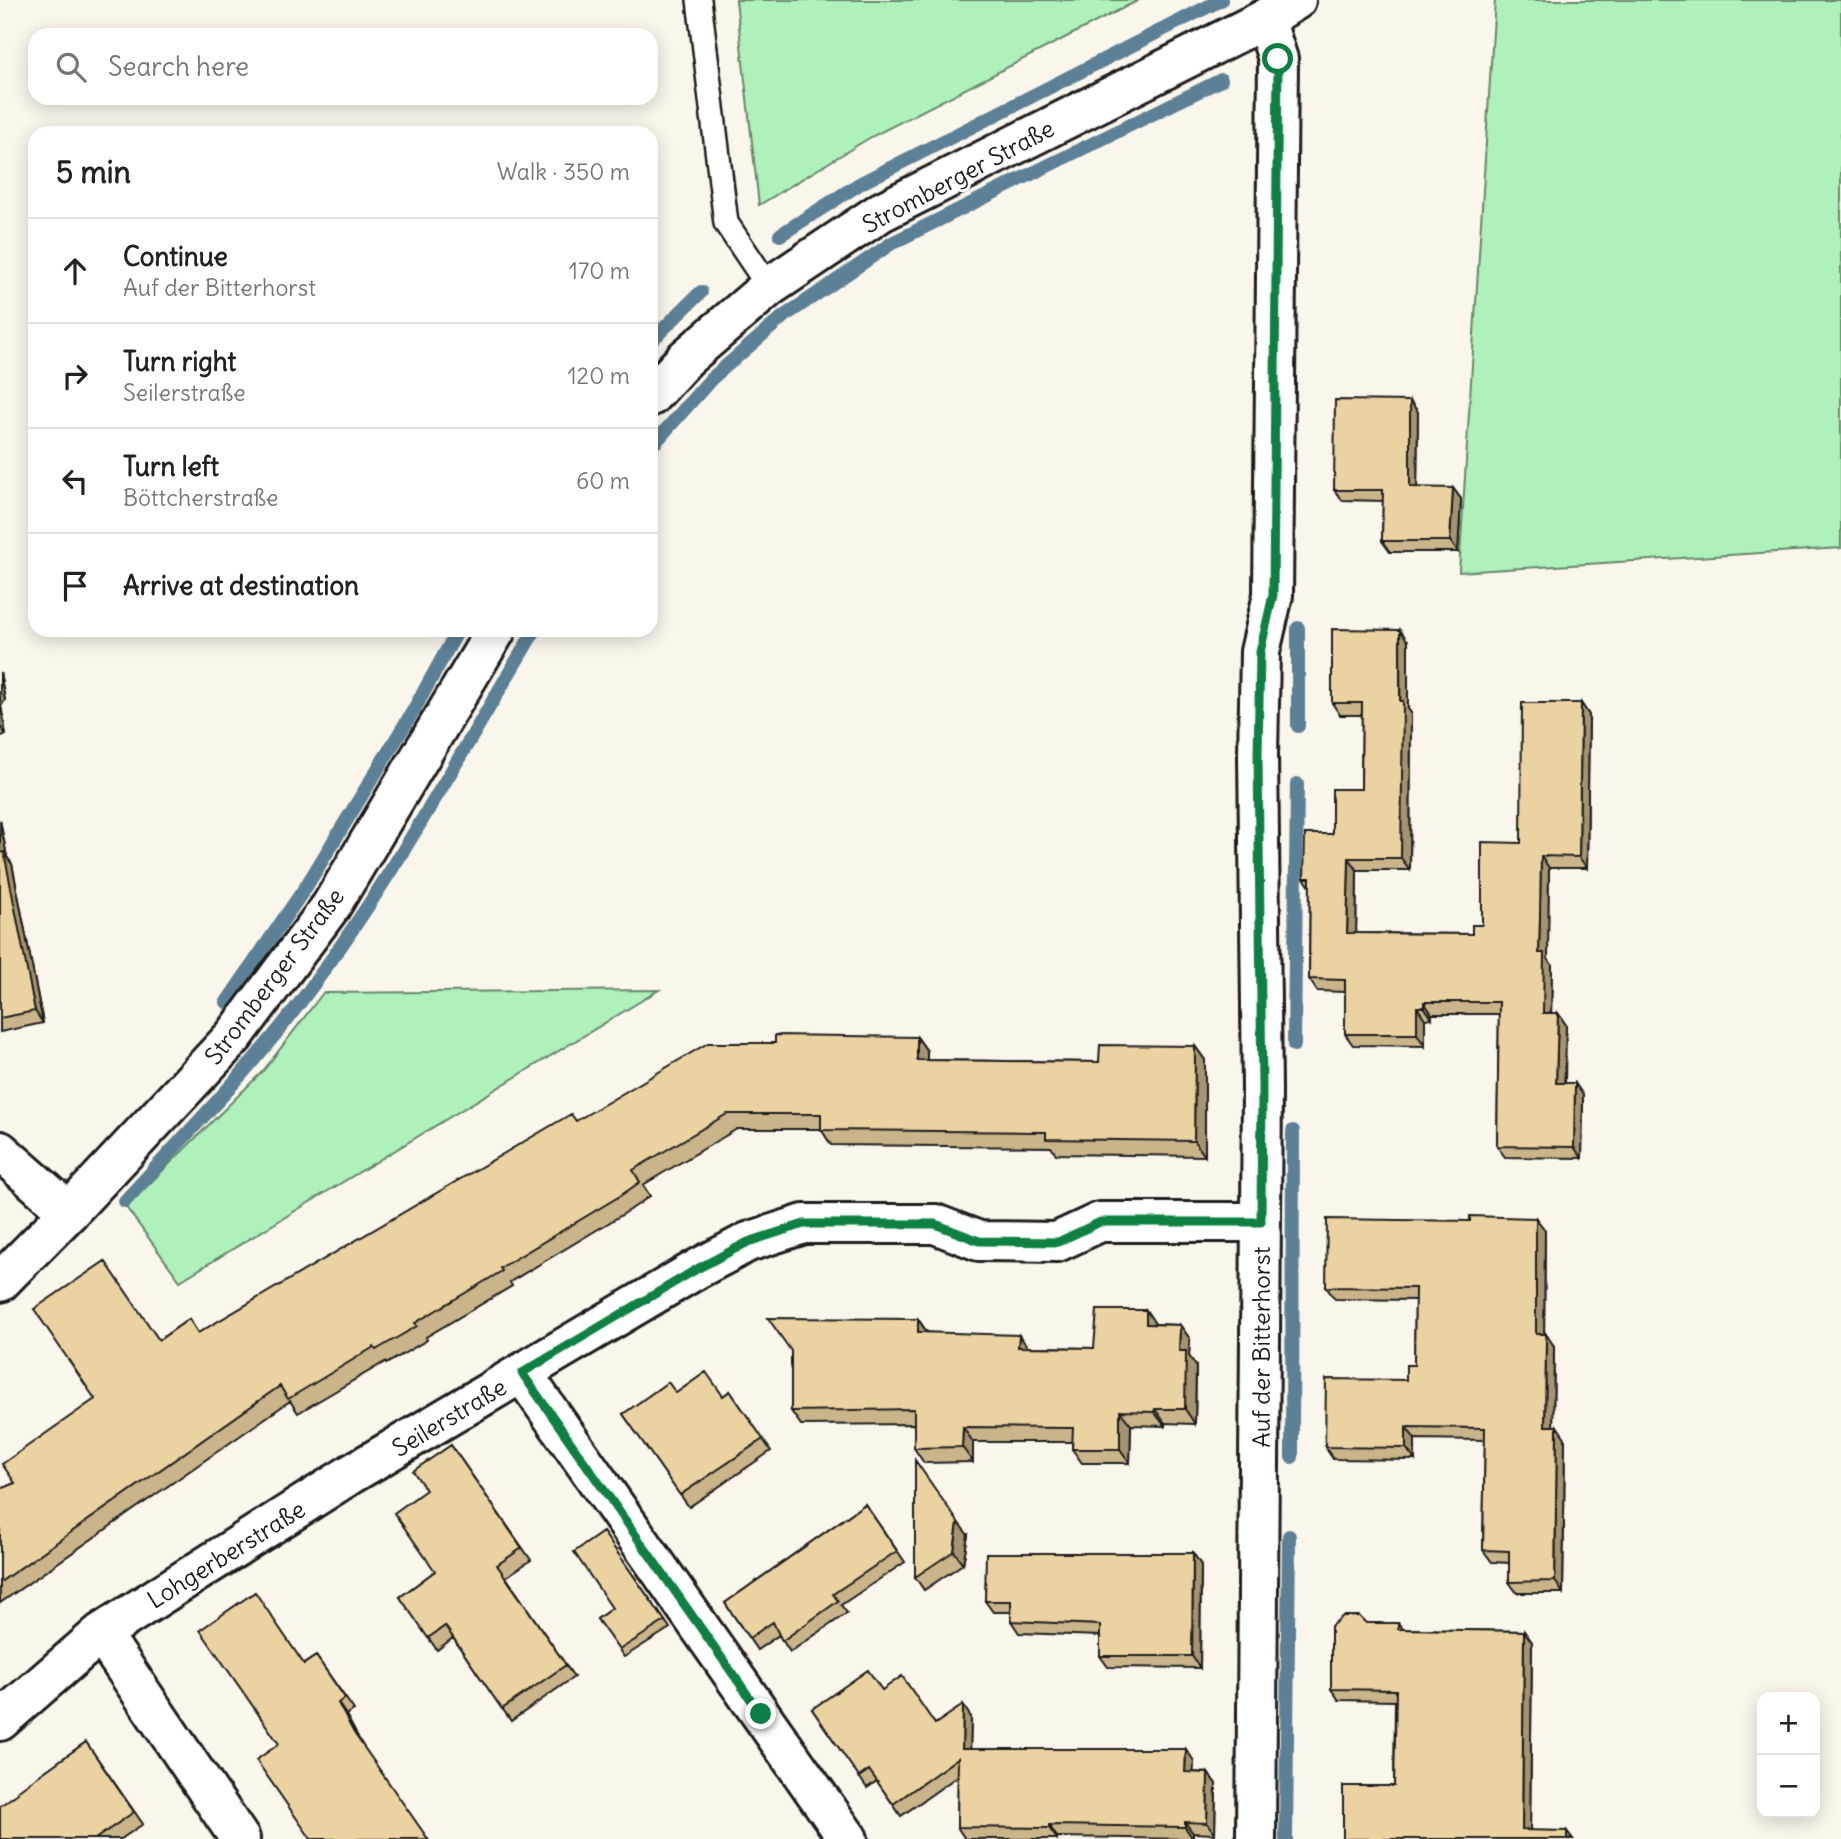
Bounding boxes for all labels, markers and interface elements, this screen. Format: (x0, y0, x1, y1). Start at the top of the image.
search box (28, 28, 658, 105)
route start (1262, 43, 1293, 74)
icon: search (52, 48, 90, 86)
text: Search here (108, 50, 249, 83)
street label: Stromberger Straße (857, 113, 1059, 239)
text: 5 min (56, 153, 131, 191)
text: Walk · 350 m (497, 157, 630, 186)
text: Continue (123, 240, 228, 273)
icon: ahead (56, 252, 94, 290)
text: 170 m (569, 256, 630, 285)
text: Auf der Bitterhorst (123, 273, 316, 302)
text: Turn right (123, 345, 236, 378)
icon: right (56, 357, 94, 395)
text: 120 m (567, 361, 630, 390)
text: Seilerstraße (123, 378, 246, 407)
text: Turn left (123, 450, 219, 483)
icon: left (56, 462, 94, 500)
text: 60 m (576, 466, 630, 495)
text: Böttcherstraße (123, 483, 278, 512)
icon: arrive (56, 567, 94, 605)
text: Arrive at destination (123, 569, 359, 602)
street label: Stromberger Straße (198, 882, 350, 1070)
street label: Auf der Bitterhorst (1246, 1246, 1276, 1448)
street label: Seilerstraße (386, 1371, 512, 1463)
street label: Lohgerberstraße (142, 1493, 310, 1615)
map controls (1757, 1692, 1820, 1818)
button: + (1757, 1692, 1820, 1755)
route end (745, 1698, 776, 1729)
button: − (1757, 1755, 1820, 1818)

